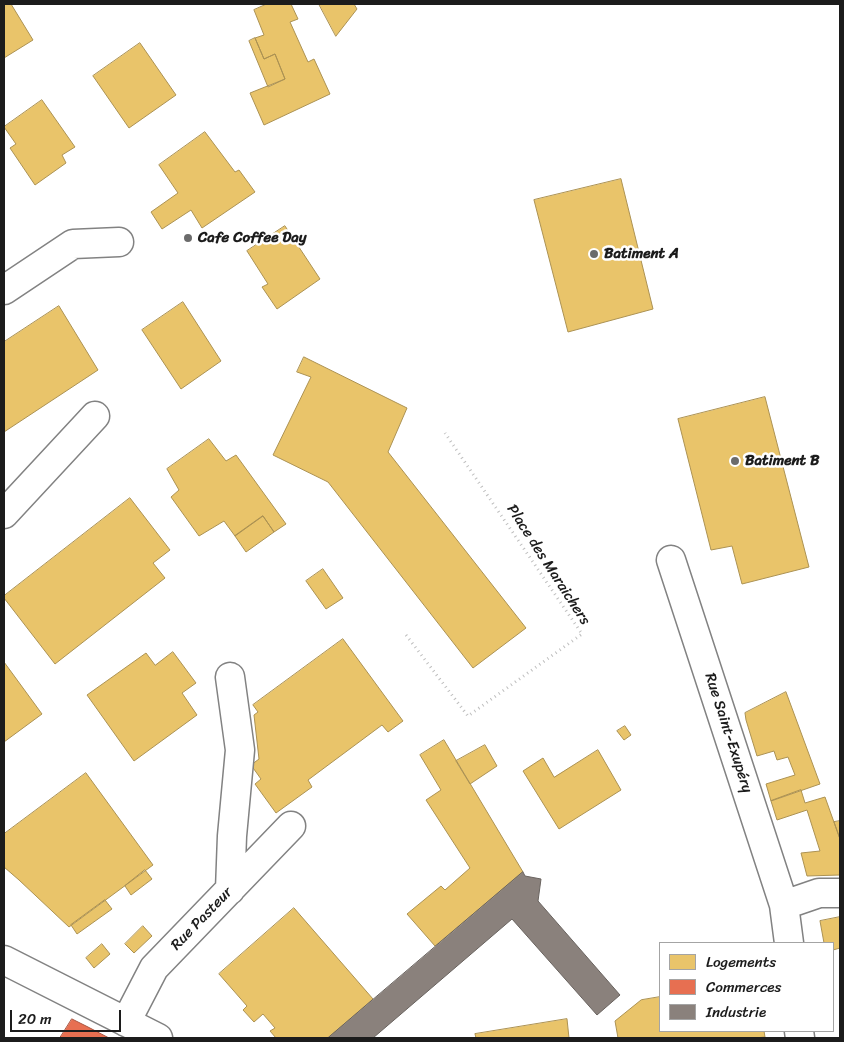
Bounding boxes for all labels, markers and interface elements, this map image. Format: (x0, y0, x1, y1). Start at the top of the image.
place label: Cafe Coffee Day (198, 229, 307, 247)
marker: Cafe Coffee Day (182, 232, 194, 244)
place label: Batiment A (604, 245, 679, 263)
marker: Batiment A (588, 248, 600, 260)
place label: Batiment B (745, 452, 820, 470)
marker: Batiment B (729, 455, 741, 467)
street label: Place des Maraichers (502, 501, 594, 629)
street label: Rue Saint-Exupéry (700, 671, 756, 795)
street label: Rue Pasteur (167, 884, 237, 954)
legend (659, 942, 834, 1032)
text: Logements (706, 949, 776, 975)
text: Commerces (706, 974, 782, 1000)
text: Industrie (706, 999, 766, 1025)
scale bar (12, 1000, 124, 1032)
text: 20 m (18, 1006, 52, 1032)

